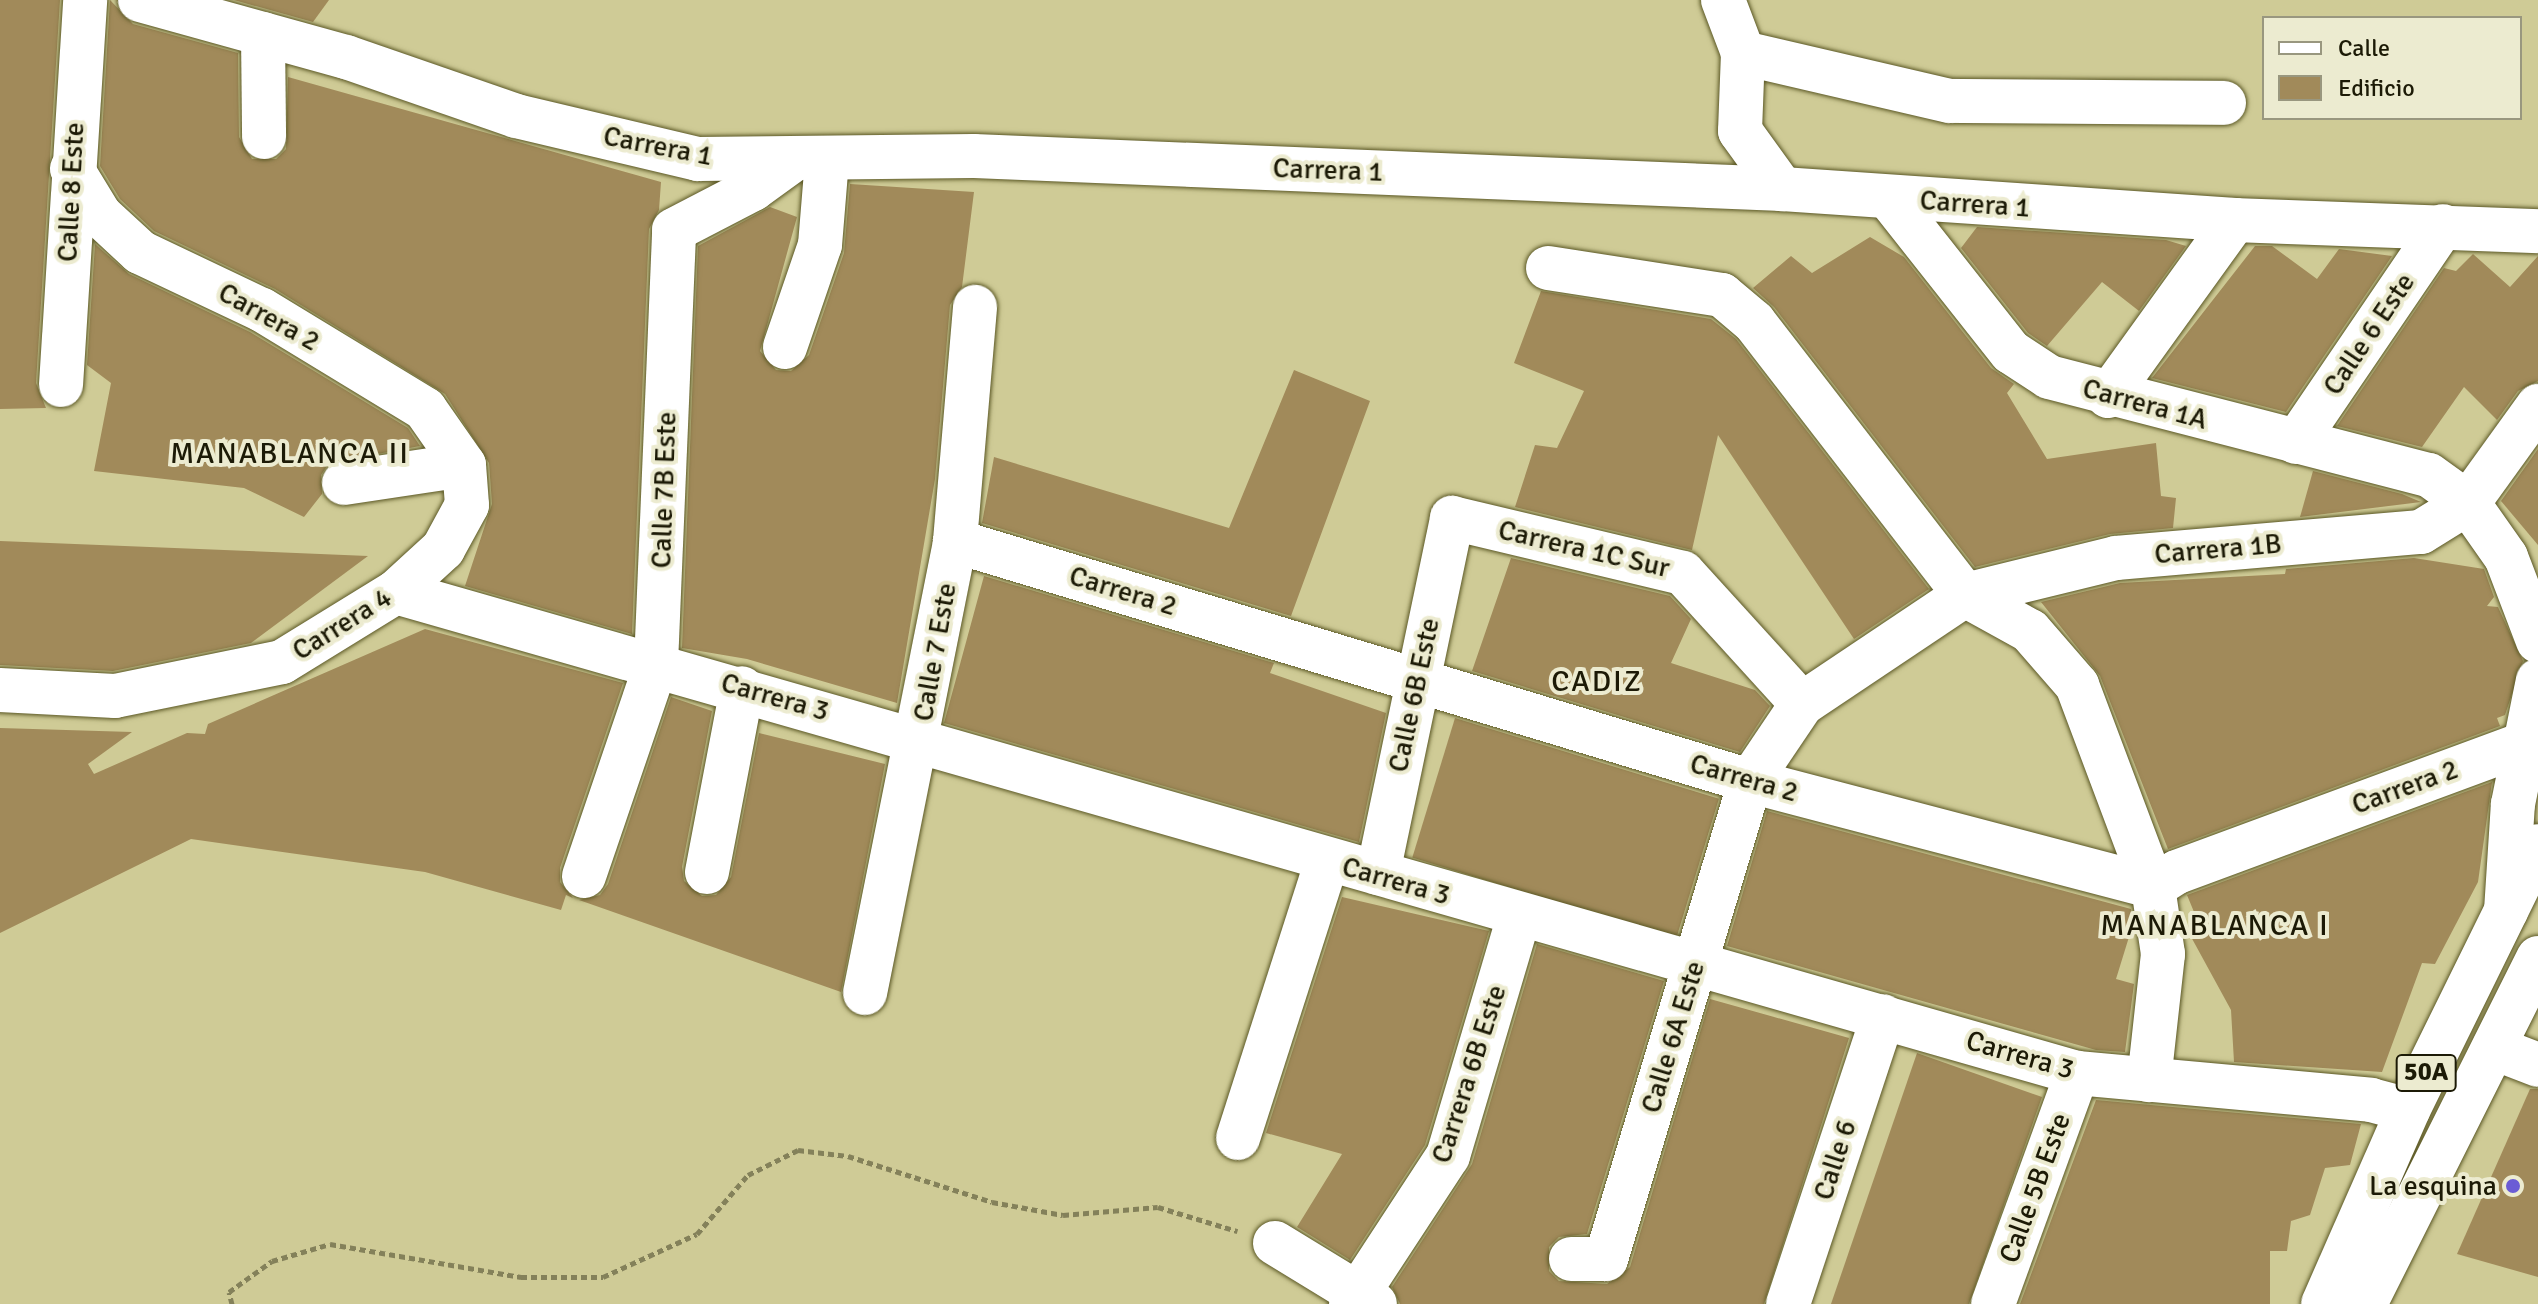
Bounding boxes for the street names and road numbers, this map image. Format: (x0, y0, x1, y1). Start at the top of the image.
street label: Carrera 1 (601, 119, 715, 173)
street label: Calle 8 Este (51, 121, 91, 263)
street label: Carrera 1 (1272, 151, 1384, 189)
street label: Carrera 1 (1919, 183, 2031, 225)
street label: Calle 6 Este (2316, 267, 2422, 401)
street label: Carrera 2 (212, 276, 326, 358)
street label: Carrera 1A (2079, 371, 2211, 437)
street label: Calle 7B Este (644, 411, 684, 569)
street label: Carrera 1C Sur (1495, 513, 1673, 585)
street label: Carrera 1B (2153, 527, 2283, 571)
street label: Carrera 2 (1065, 559, 1181, 623)
street label: Carrera 4 (286, 580, 398, 668)
street label: Calle 7 Este (906, 580, 964, 724)
street label: Calle 6B Este (1381, 615, 1447, 775)
street label: Carrera 3 (717, 666, 833, 728)
street label: Carrera 2 (1686, 747, 1802, 809)
street label: Carrera 2 (2347, 752, 2463, 822)
street label: Carrera 3 (1338, 850, 1454, 912)
street label: Calle 6A Este (1634, 957, 1712, 1117)
street label: Carrera 6B Este (1424, 981, 1514, 1167)
street label: Carrera 3 (1962, 1024, 2078, 1086)
road number: 50A (2394, 1051, 2458, 1095)
street label: Calle 5B Este (1992, 1109, 2078, 1267)
street label: Calle 6 (1806, 1116, 1864, 1204)

